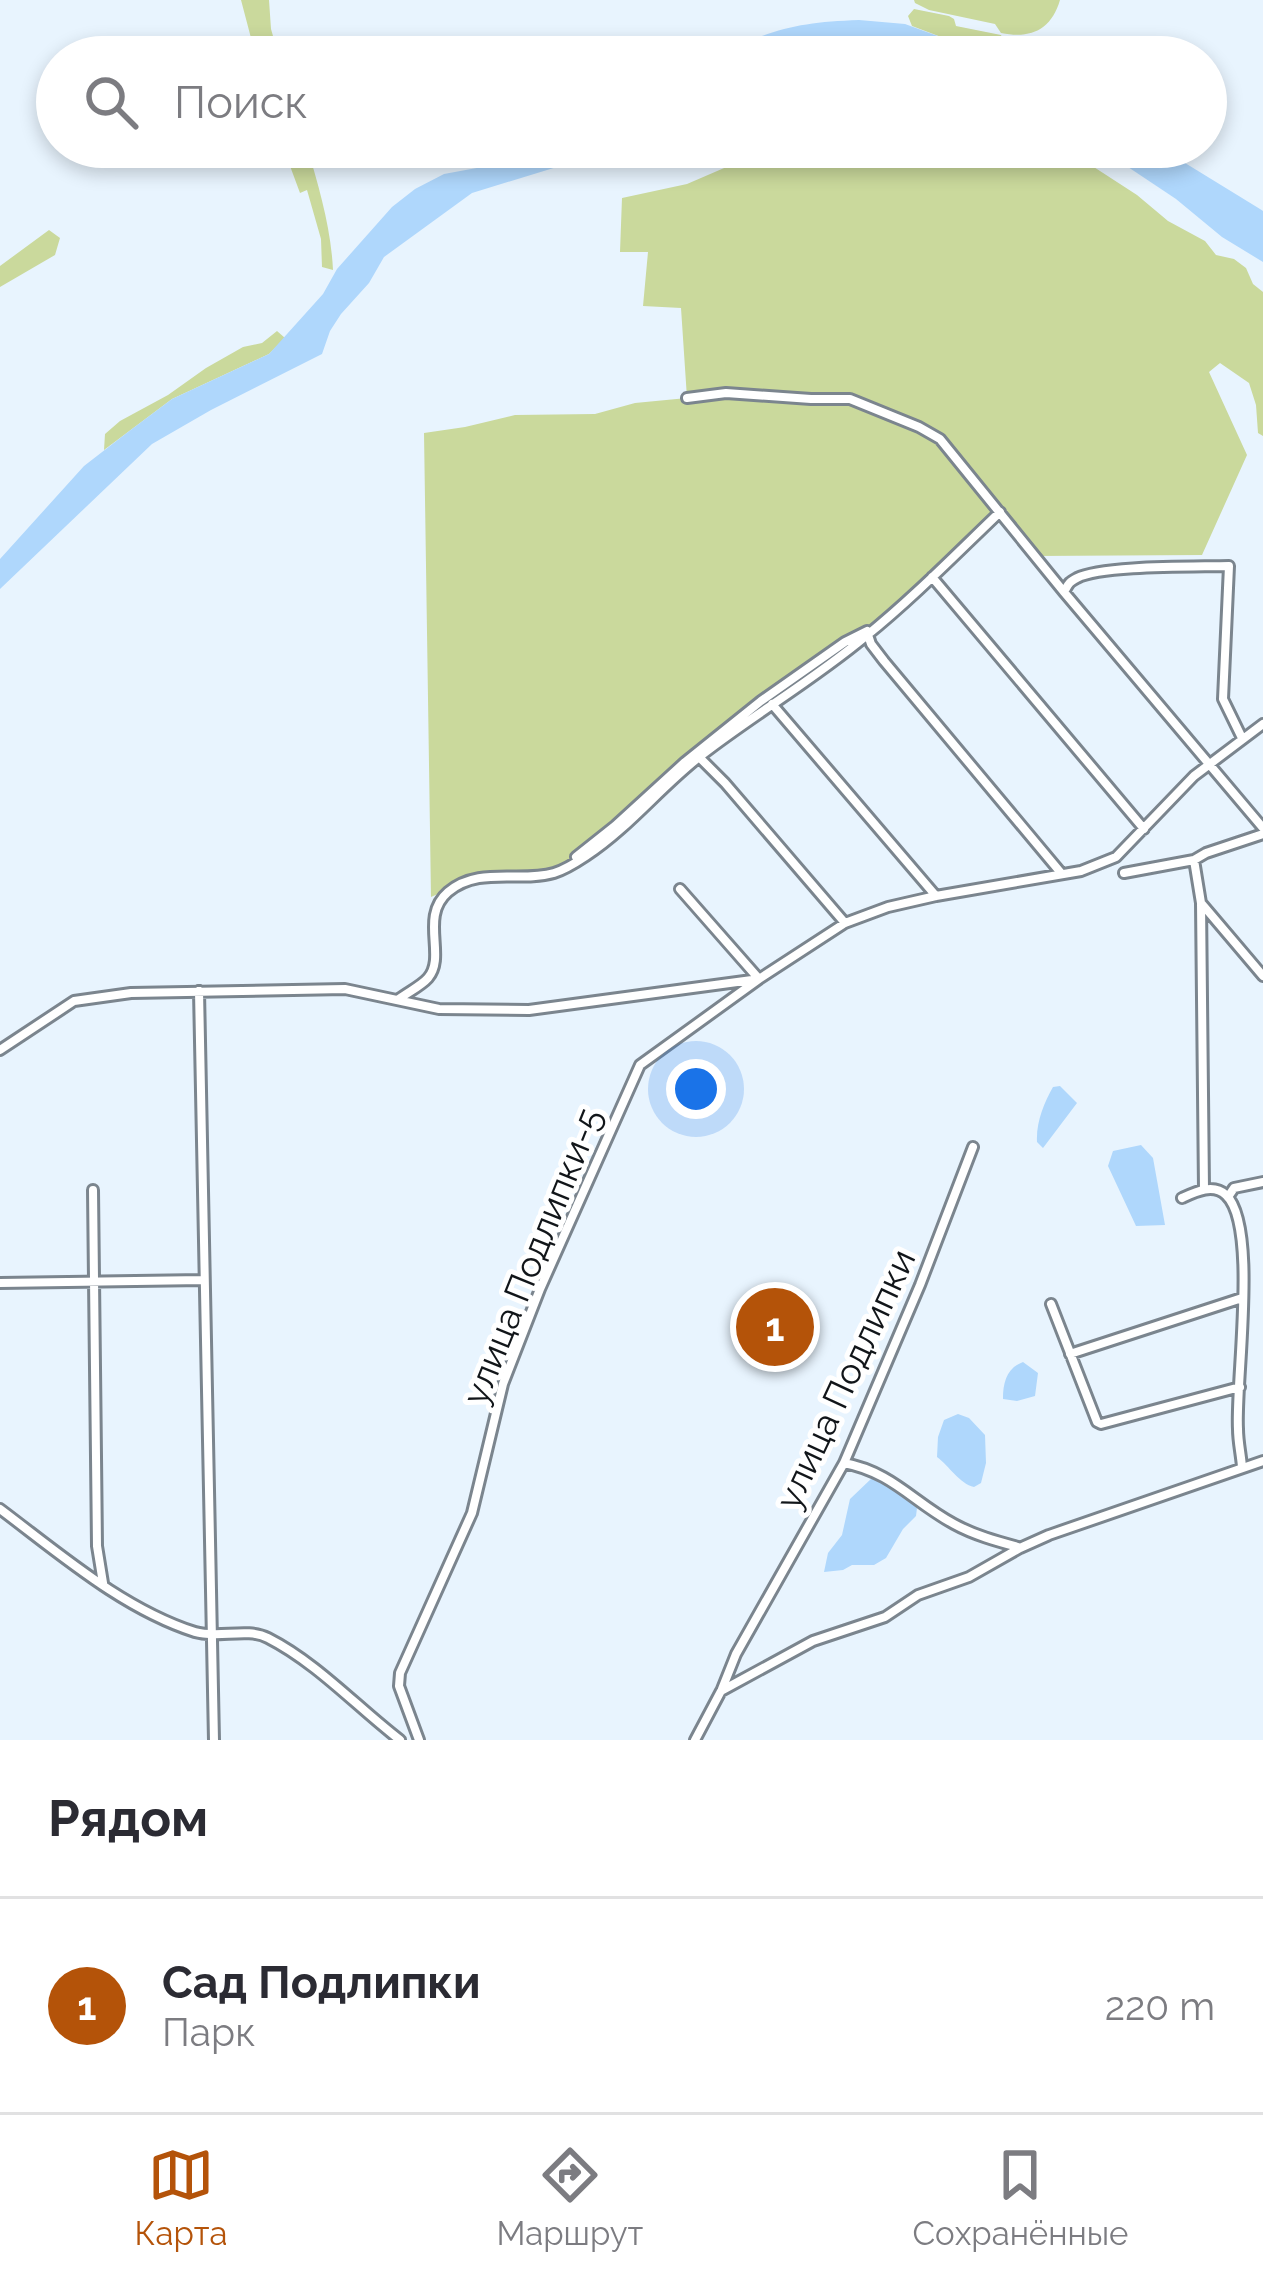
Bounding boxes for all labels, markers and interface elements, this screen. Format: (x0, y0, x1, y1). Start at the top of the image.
search box (36, 36, 1227, 168)
icon: search (78, 69, 144, 135)
text: Поиск (174, 76, 308, 129)
your location (666, 1059, 726, 1119)
street label: улица Подлипки-5 (453, 1102, 611, 1410)
street label: улица Подлипки (766, 1243, 924, 1515)
pin: 1 (736, 1282, 814, 1372)
text: Рядом (48, 1788, 208, 1848)
text: Сад Подлипки (162, 1956, 481, 2009)
text: 1 (77, 1983, 97, 2029)
text: 220 m (1105, 1983, 1215, 2029)
text: Парк (162, 2009, 255, 2055)
tab: Карта (135, 2142, 227, 2253)
tab: Маршрут (496, 2142, 643, 2253)
tab: Сохранённые (912, 2142, 1128, 2253)

